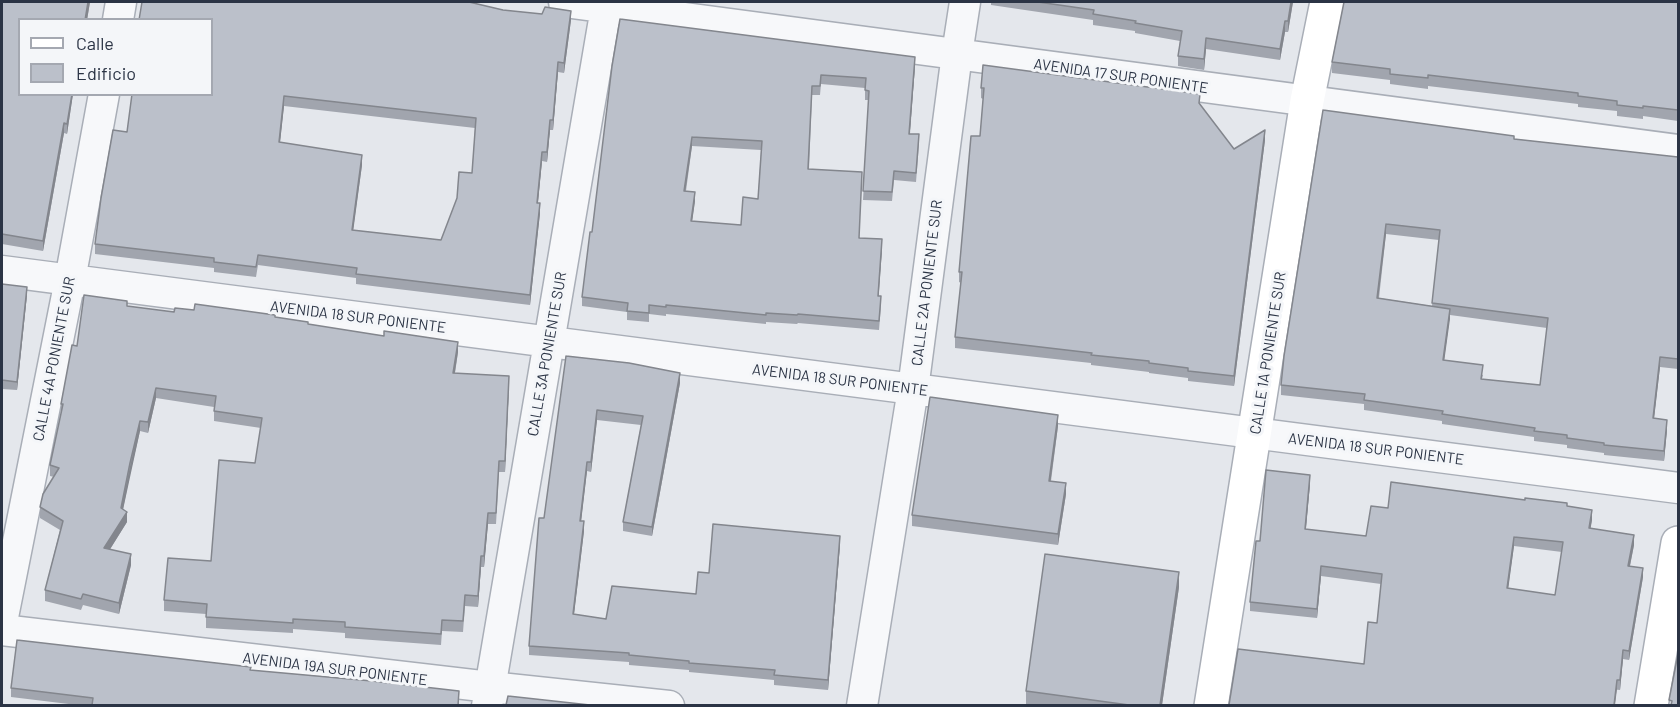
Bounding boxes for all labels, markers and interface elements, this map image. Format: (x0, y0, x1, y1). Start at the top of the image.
legend (18, 18, 213, 96)
text: Calle (76, 32, 114, 54)
street label: AVENIDA 17 SUR PONIENTE (1033, 55, 1209, 97)
text: Edificio (76, 62, 136, 84)
street label: CALLE 2A PONIENTE SUR (908, 199, 946, 367)
street label: CALLE 3A PONIENTE SUR (524, 270, 570, 438)
street label: CALLE 1A PONIENTE SUR (1246, 270, 1290, 436)
street label: CALLE 4A PONIENTE SUR (29, 275, 79, 443)
street label: AVENIDA 18 SUR PONIENTE (269, 297, 447, 337)
street label: AVENIDA 18 SUR PONIENTE (751, 360, 929, 400)
street label: AVENIDA 18 SUR PONIENTE (1287, 429, 1465, 469)
street label: AVENIDA 19A SUR PONIENTE (242, 649, 428, 689)

